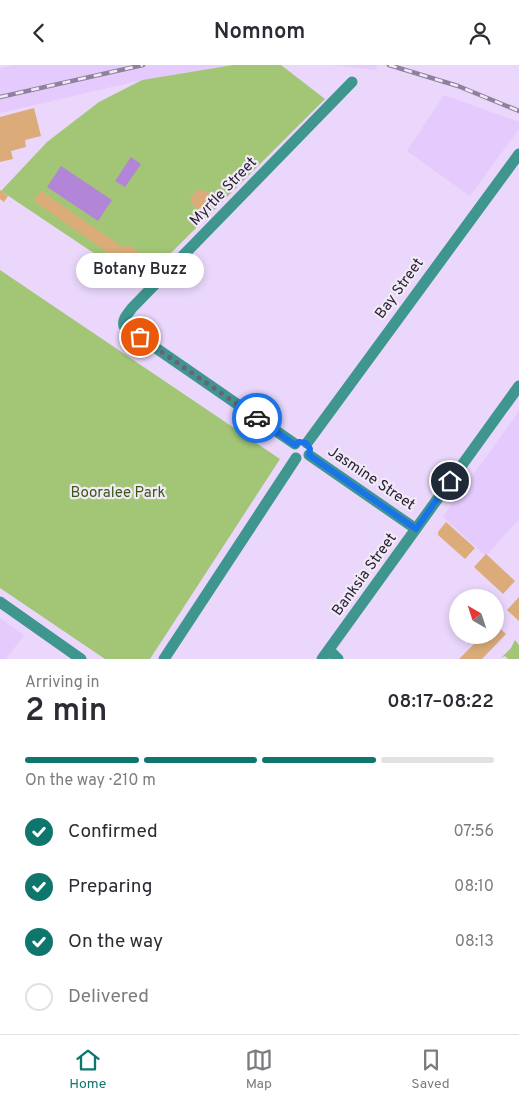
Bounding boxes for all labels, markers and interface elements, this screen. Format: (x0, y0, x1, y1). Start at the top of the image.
icon: back (25, 19, 53, 47)
text: Nomnom (214, 19, 305, 46)
icon: person (466, 19, 494, 47)
street label: Myrtle Street (186, 154, 262, 230)
callout: Botany Buzz (76, 252, 204, 287)
street label: Bay Street (372, 255, 428, 323)
text: Botany Buzz (93, 260, 187, 280)
pin (119, 316, 161, 358)
icon: bag (126, 323, 154, 351)
courier (232, 393, 282, 443)
icon: car (243, 404, 271, 432)
street label: Jasmine Street (324, 443, 418, 515)
pin (429, 460, 471, 502)
icon: home (436, 467, 464, 495)
park label: Booralee Park (70, 484, 166, 503)
street label: Banksia Street (329, 530, 401, 620)
north arrow (449, 589, 504, 644)
map controls (449, 589, 504, 644)
text: Arriving in (25, 673, 100, 693)
text: 08:17–08:22 (387, 690, 494, 714)
text: 2 min (25, 692, 107, 732)
text: On the way · 210 m (25, 771, 156, 791)
icon: check (25, 818, 53, 846)
text: Confirmed (68, 820, 158, 844)
text: 07:56 (453, 822, 494, 842)
icon: check (25, 873, 53, 901)
text: Preparing (68, 875, 152, 899)
text: 08:10 (454, 877, 494, 897)
icon: check (25, 928, 53, 956)
text: On the way (68, 930, 163, 954)
text: 08:13 (455, 932, 494, 952)
text: Delivered (68, 985, 149, 1009)
tab: Home (69, 1046, 106, 1093)
tab: Map (245, 1046, 273, 1093)
tab: Saved (411, 1046, 450, 1093)

